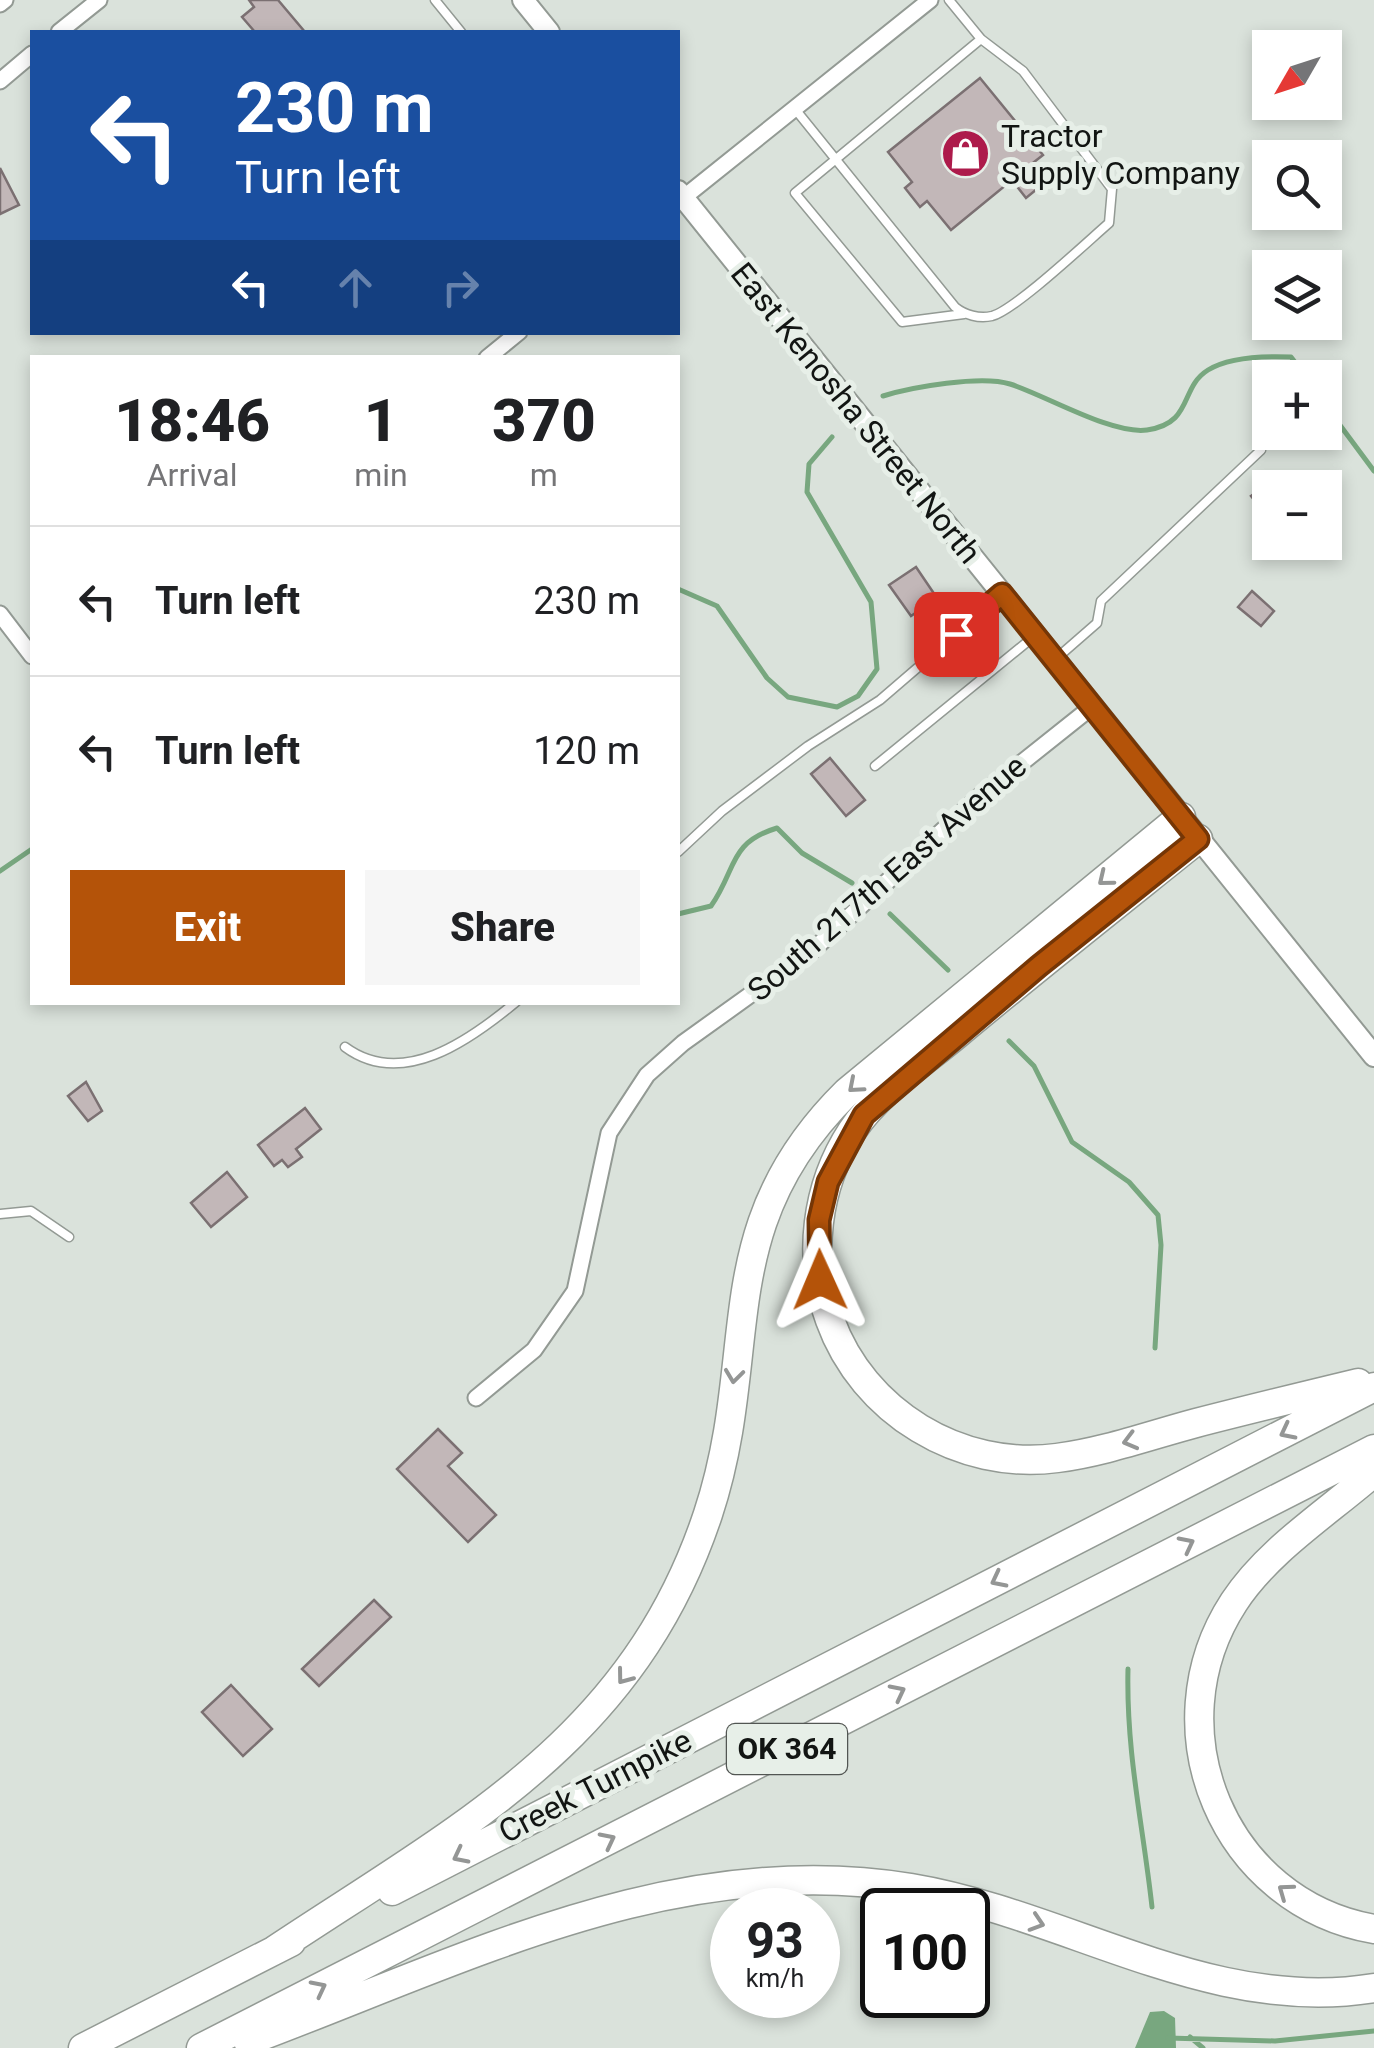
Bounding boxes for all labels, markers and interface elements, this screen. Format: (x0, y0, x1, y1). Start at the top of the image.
north arrow (1252, 30, 1342, 120)
map controls (1252, 30, 1342, 560)
text: 230 m (235, 67, 434, 149)
icon: left (70, 70, 200, 200)
place label: Tractor Supply Company (1001, 117, 1240, 192)
shop icon: Tractor Supply Company (940, 128, 992, 180)
button: search (1252, 140, 1342, 230)
text: Turn left (235, 151, 401, 204)
button: layers (1252, 250, 1342, 340)
street label: East Kenosha Street North (723, 255, 989, 571)
icon: left (223, 260, 278, 315)
icon: ahead (328, 260, 383, 315)
icon: right (433, 260, 488, 315)
button: + (1252, 360, 1342, 450)
text: 18:46 (114, 385, 270, 456)
text: 1 (364, 385, 398, 456)
text: 370 (492, 385, 596, 456)
text: Arrival (147, 456, 238, 494)
text: min (354, 456, 408, 494)
text: m (530, 456, 558, 494)
button: − (1252, 470, 1342, 560)
icon: left (70, 574, 125, 629)
text: Turn left (155, 579, 300, 623)
text: 230 m (533, 579, 640, 623)
pin (914, 592, 999, 677)
icon: arrive (929, 607, 984, 662)
icon: left (70, 724, 125, 779)
text: Turn left (155, 729, 300, 773)
text: 120 m (533, 729, 640, 773)
street label: South 217th East Avenue (740, 747, 1034, 1009)
one-way arrow (1099, 867, 1117, 885)
button: Exit (70, 870, 345, 985)
button: Share (365, 870, 640, 985)
one-way arrow (848, 1074, 867, 1092)
position arrow (768, 1228, 872, 1332)
one-way arrow (724, 1369, 745, 1385)
one-way arrow (1280, 1420, 1298, 1439)
one-way arrow (1122, 1429, 1139, 1450)
one-way arrow (1177, 1537, 1195, 1556)
one-way arrow (990, 1568, 1008, 1588)
one-way arrow (618, 1666, 635, 1684)
one-way arrow (887, 1685, 905, 1704)
street label: Creek Turnpike (492, 1721, 698, 1851)
road number: OK 364 (727, 1724, 847, 1774)
one-way arrow (598, 1833, 616, 1852)
one-way arrow (452, 1844, 470, 1863)
one-way arrow (1278, 1885, 1297, 1904)
speed limit sign: 100 (860, 1888, 990, 2018)
one-way arrow (1027, 1911, 1044, 1932)
text: 93 (746, 1912, 804, 1970)
text: km/h (746, 1964, 804, 1993)
one-way arrow (309, 1980, 327, 2000)

